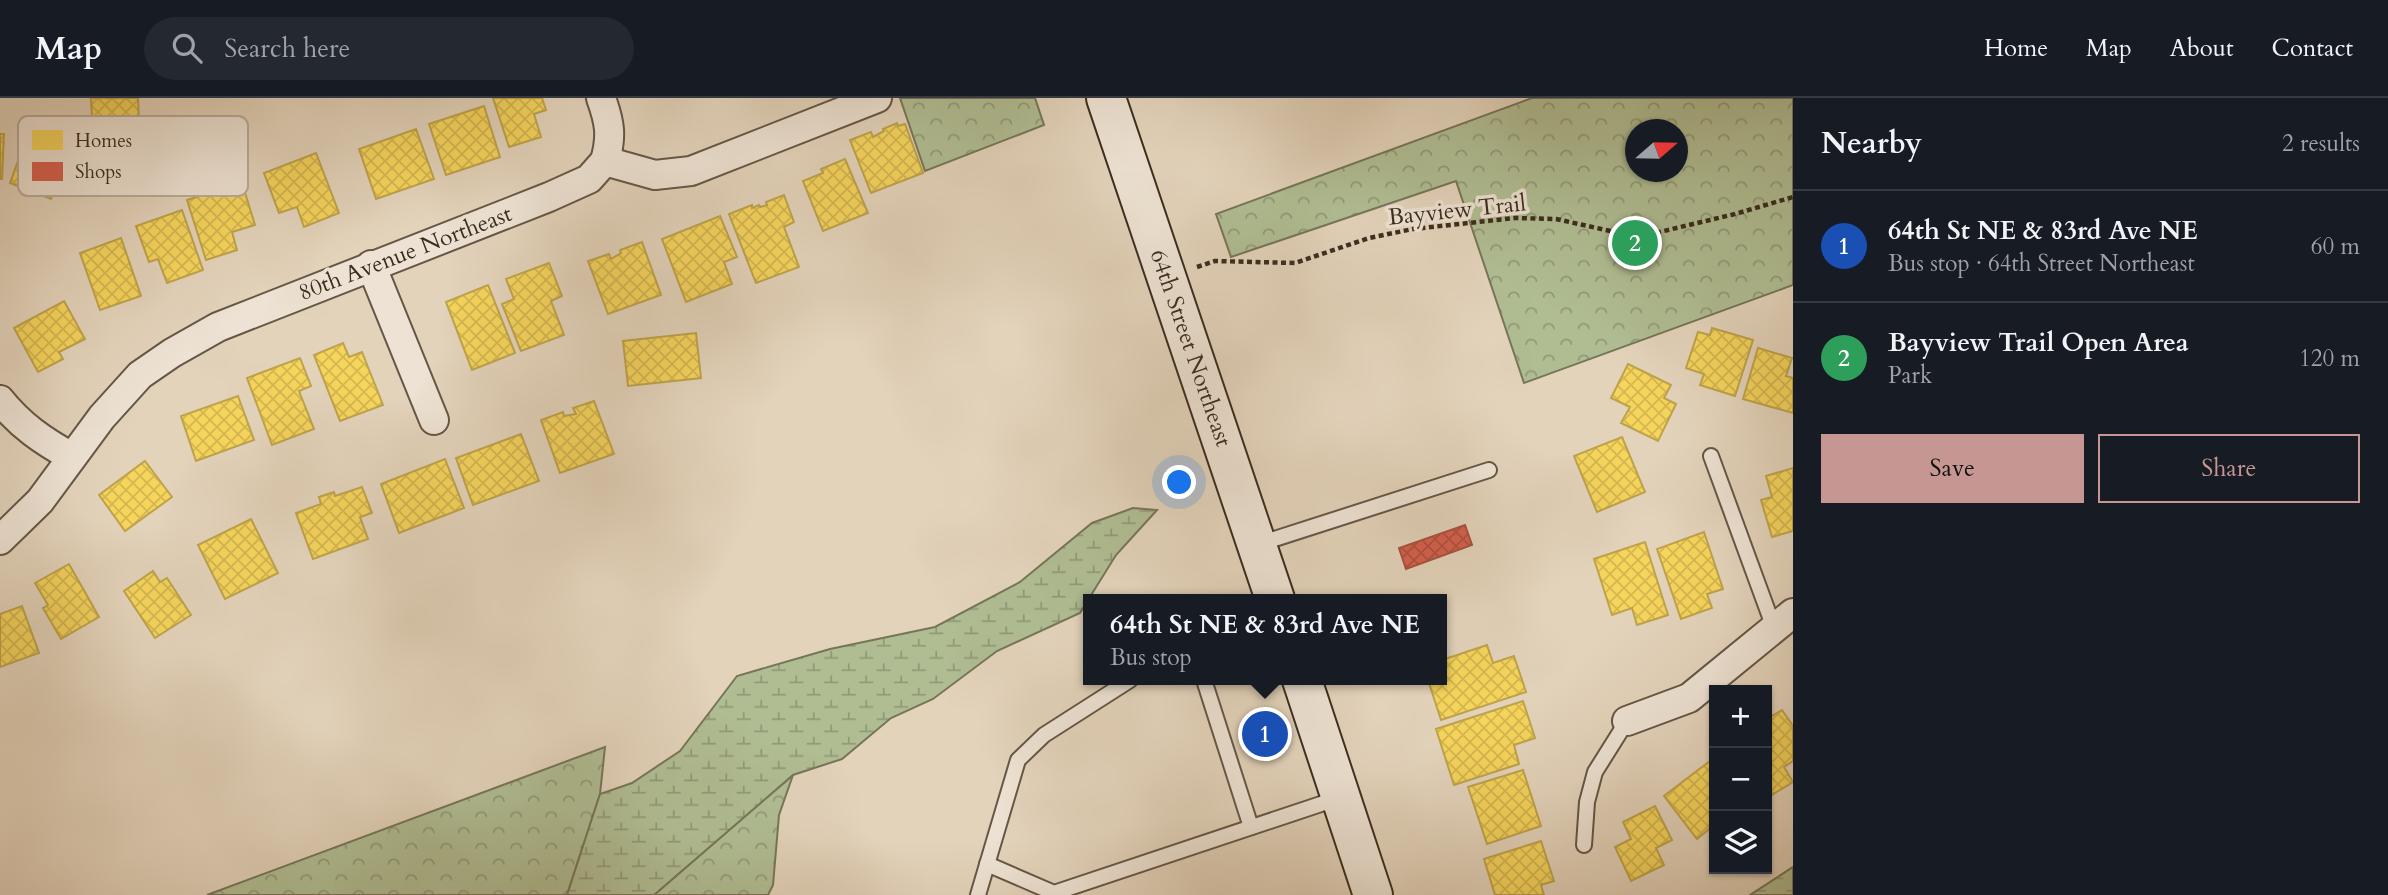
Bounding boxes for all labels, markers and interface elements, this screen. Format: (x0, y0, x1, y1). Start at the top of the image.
search box (144, 17, 634, 80)
text: Map (35, 26, 102, 71)
icon: search (168, 29, 206, 67)
text: Search here (224, 31, 350, 66)
text: Home (1984, 32, 2048, 65)
text: Map (2086, 32, 2132, 65)
text: About (2170, 32, 2234, 65)
text: Contact (2272, 32, 2353, 65)
legend (18, 116, 248, 196)
north arrow (1625, 119, 1688, 182)
text: Nearby (1821, 123, 1922, 164)
text: Homes (75, 128, 132, 154)
text: 2 results (2282, 128, 2360, 159)
text: Shops (75, 159, 122, 185)
street label: Bayview Trail (1387, 187, 1528, 233)
street label: 80th Avenue Northeast (294, 198, 516, 308)
text: 64th St NE & 83rd Ave NE (1888, 213, 2198, 248)
pin: 2 (1612, 217, 1658, 269)
text: 1 (1838, 231, 1850, 262)
text: 60 m (2311, 231, 2360, 262)
street label: 64th Street Northeast (1143, 245, 1239, 451)
text: Bus stop · 64th Street Northeast (1888, 248, 2195, 279)
text: Bayview Trail Open Area (1888, 325, 2189, 360)
text: 2 (1838, 343, 1850, 374)
text: 120 m (2299, 343, 2360, 374)
text: Park (1888, 360, 1932, 391)
button: Save (1821, 434, 2084, 503)
button: Share (2098, 434, 2360, 503)
your location (1162, 465, 1196, 499)
popup (1083, 594, 1447, 685)
text: 64th St NE & 83rd Ave NE (1110, 607, 1420, 642)
text: Bus stop (1110, 642, 1192, 673)
map controls (1709, 685, 1772, 874)
button: + (1709, 685, 1772, 748)
pin: 1 (1242, 708, 1288, 760)
button: − (1709, 748, 1772, 811)
button: layers (1709, 811, 1772, 874)

